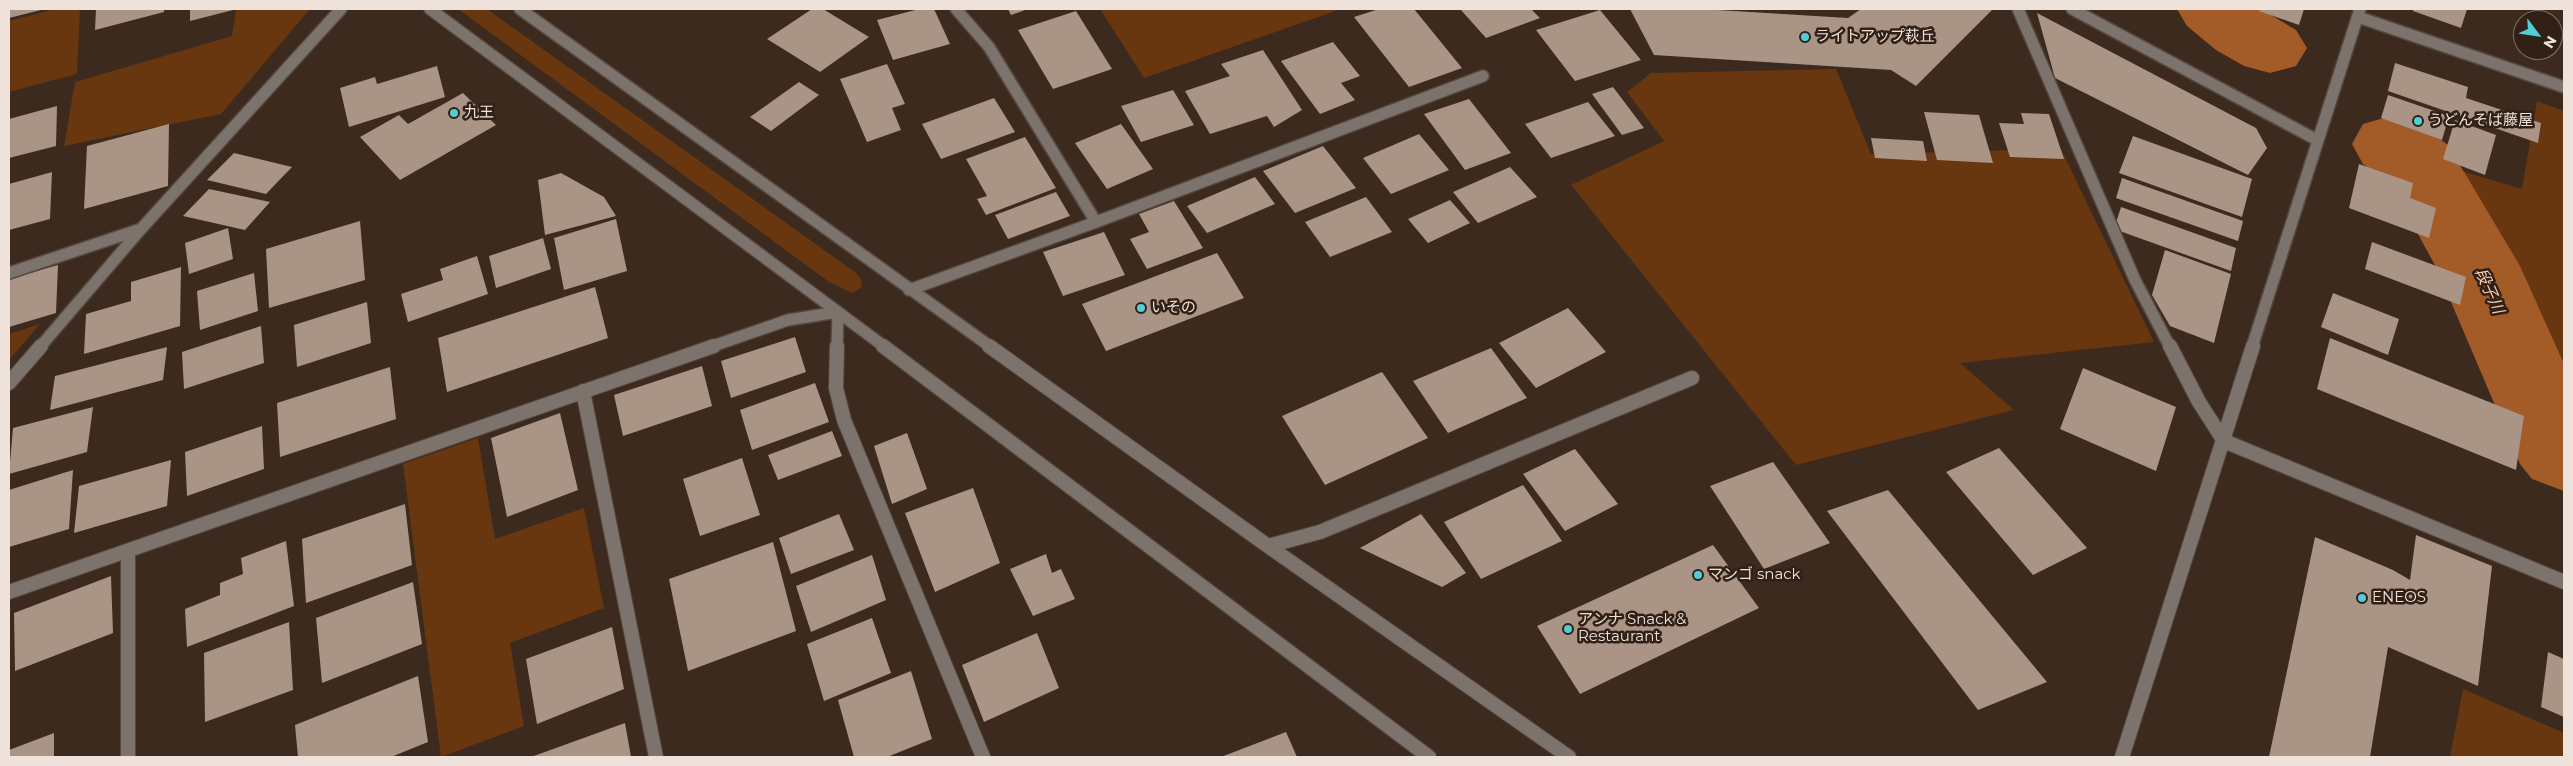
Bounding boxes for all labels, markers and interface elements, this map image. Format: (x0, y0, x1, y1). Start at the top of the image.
north arrow (2513, 10, 2563, 60)
place label: ライトアップ萩丘 (1815, 28, 1935, 46)
marker: ライトアップ萩丘 (1799, 31, 1811, 43)
text: N (2539, 33, 2561, 52)
place label: 九王 (464, 104, 494, 122)
marker: 九王 (448, 107, 460, 119)
place label: うどんそば藤屋 (2428, 112, 2533, 130)
marker: うどんそば藤屋 (2412, 115, 2424, 127)
water label: 段子川 (2470, 265, 2508, 317)
place label: いその (1151, 299, 1196, 317)
marker: いその (1135, 302, 1147, 314)
place label: マンゴ snack (1708, 566, 1801, 584)
marker: マンゴ snack (1692, 569, 1704, 581)
place label: ENEOS (2372, 589, 2426, 607)
marker: ENEOS (2356, 592, 2368, 604)
place label: アンナ Snack & Restaurant (1578, 611, 1686, 646)
marker: アンナ Snack & Restaurant (1562, 623, 1574, 635)

